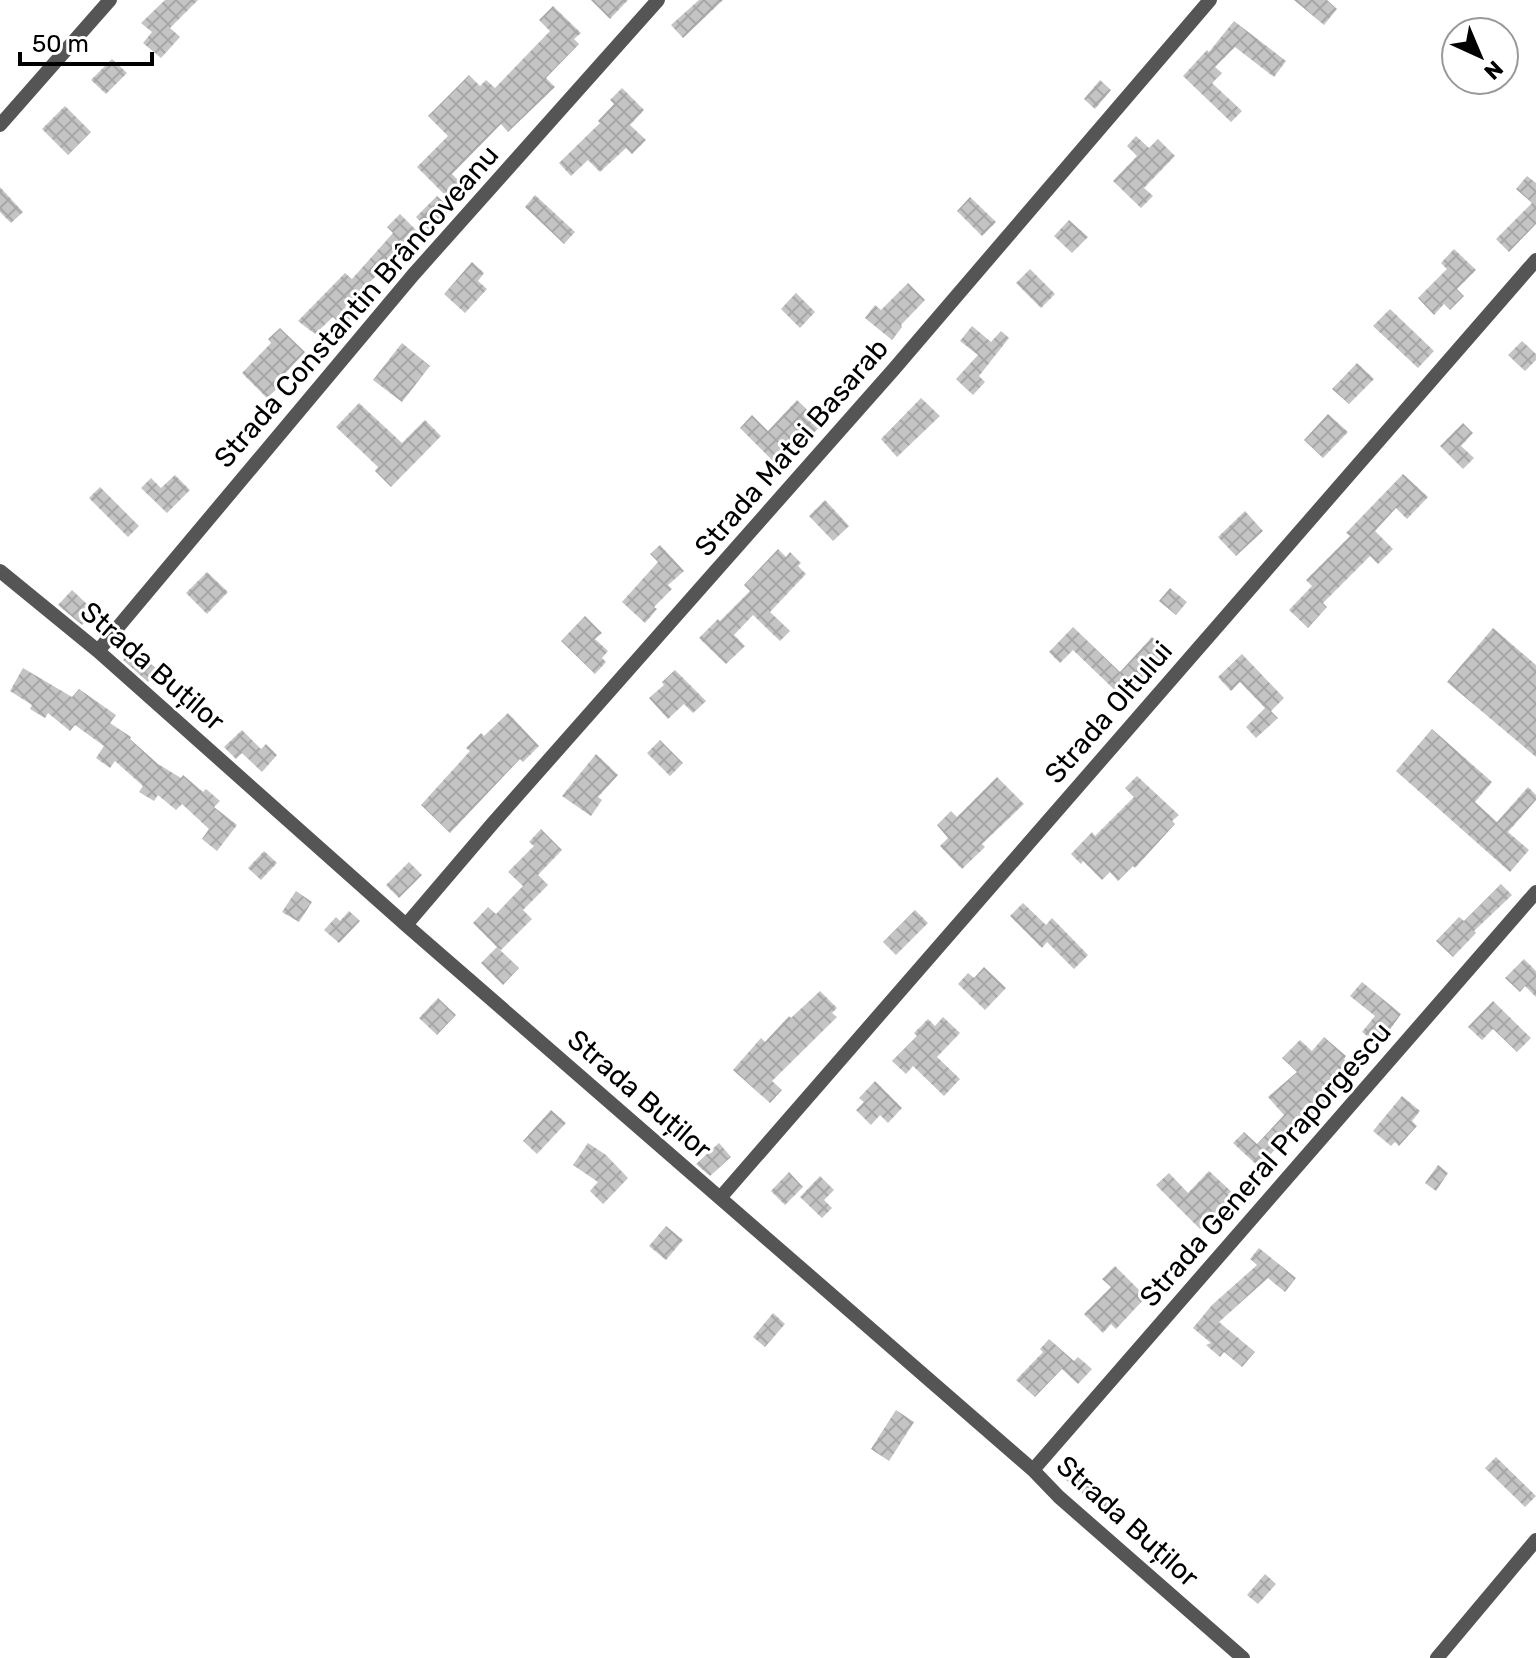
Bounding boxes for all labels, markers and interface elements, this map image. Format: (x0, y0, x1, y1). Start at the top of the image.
scale bar (20, 16, 152, 66)
north arrow (1440, 16, 1520, 96)
text: 50 m (32, 30, 89, 58)
text: N (1478, 55, 1509, 85)
street label: Strada Constantin Brâncoveanu (207, 138, 505, 474)
street label: Strada Matei Basarab (688, 332, 895, 563)
street label: Strada Buților (74, 595, 232, 738)
street label: Strada Oltului (1038, 635, 1179, 790)
street label: Strada General Praporgescu (1133, 1015, 1398, 1313)
street label: Strada Buților (561, 1023, 719, 1166)
street label: Strada Buților (1050, 1449, 1206, 1594)

